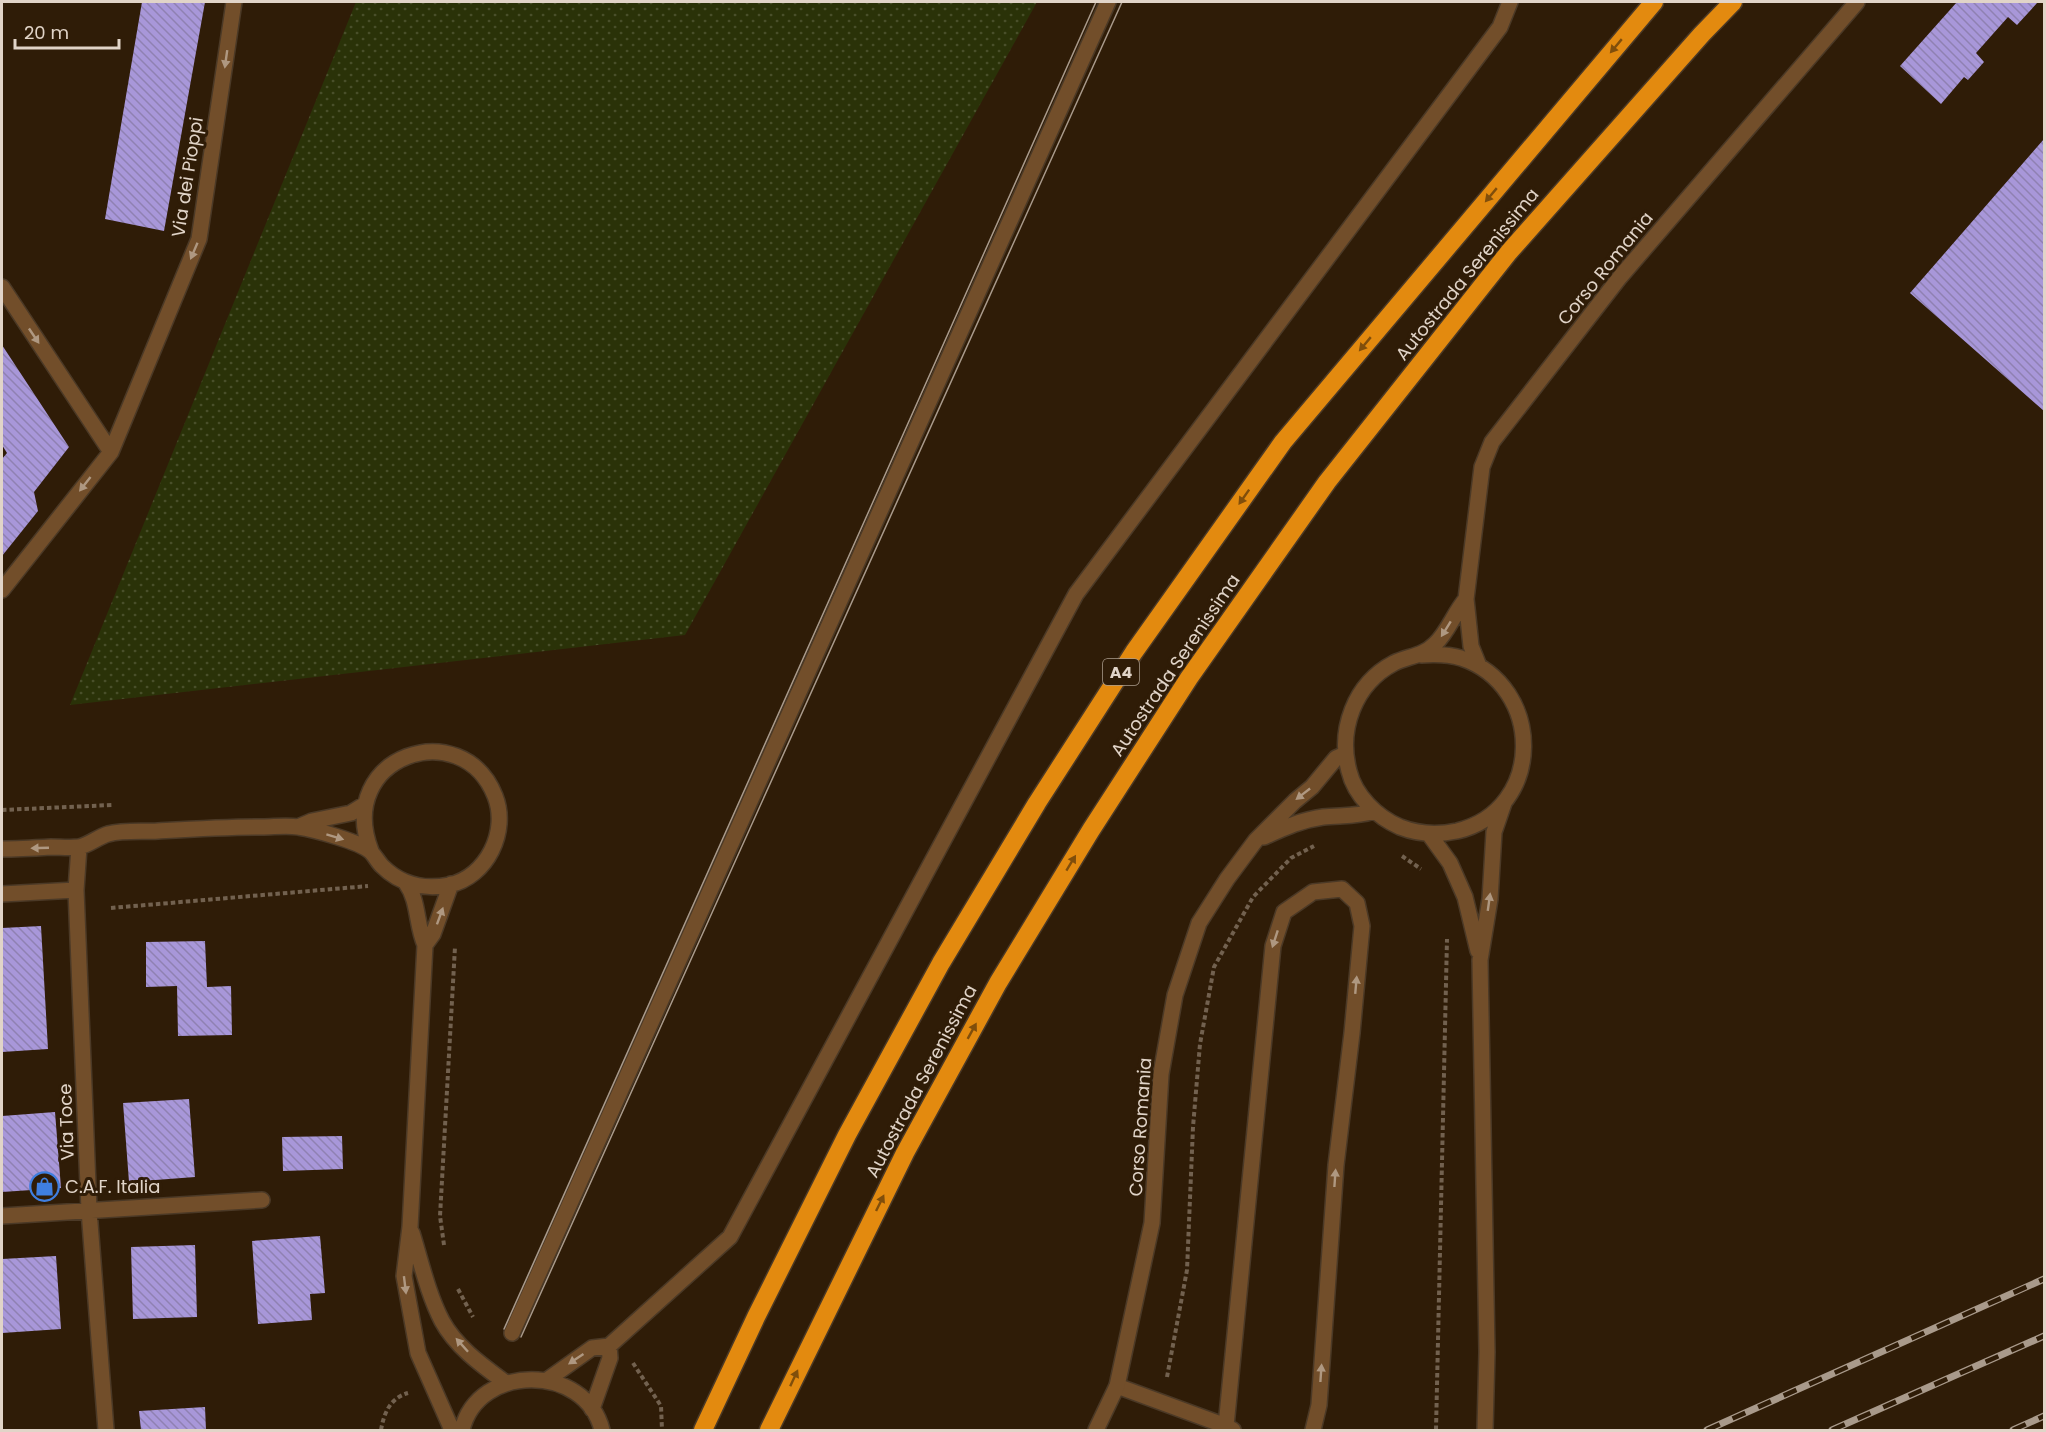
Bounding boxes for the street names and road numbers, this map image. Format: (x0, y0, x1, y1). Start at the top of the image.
street label: Via dei Pioppi (165, 115, 209, 239)
street label: Autostrada Serenissima (1390, 183, 1544, 365)
street label: Corso Romania (1552, 206, 1658, 330)
street label: Autostrada Serenissima (1104, 569, 1246, 761)
road number: A4 (1103, 659, 1139, 685)
street label: Autostrada Serenissima (859, 980, 983, 1182)
street label: Corso Romania (1123, 1057, 1157, 1197)
street label: Via Toce (52, 1083, 80, 1161)

